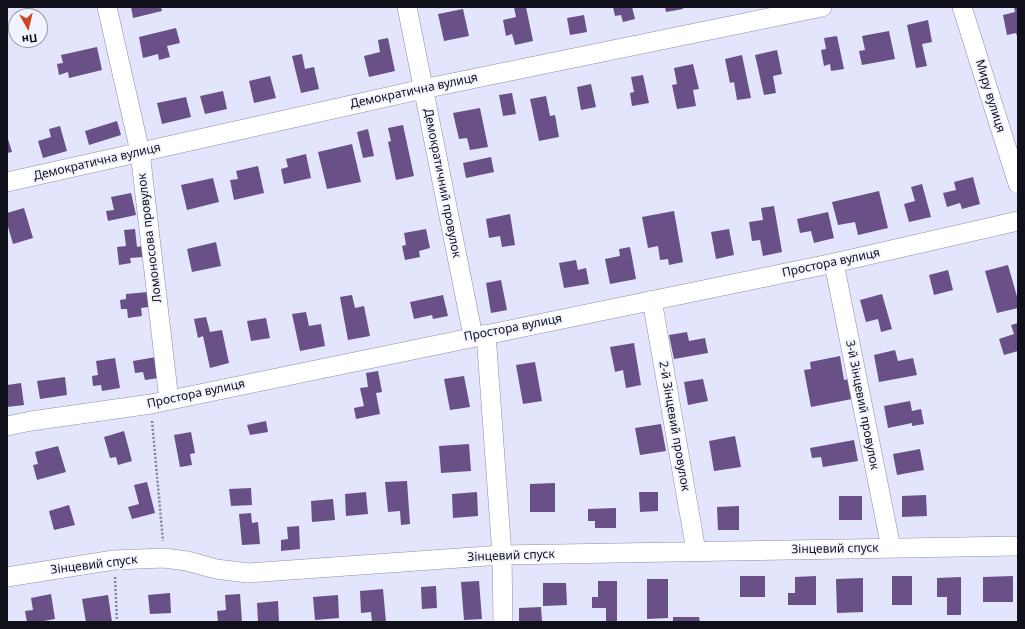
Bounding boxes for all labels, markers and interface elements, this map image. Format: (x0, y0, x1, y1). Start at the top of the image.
north arrow (8, 8, 48, 48)
text: Пн (21, 31, 38, 48)
street label: Миру вулиця (972, 58, 1008, 134)
street label: Демократична вулиця (349, 70, 479, 112)
street label: Демократичний провулок (420, 107, 464, 259)
street label: Демократична вулиця (32, 140, 162, 184)
street label: Ломоносова провулок (135, 172, 165, 304)
street label: Простора вулиця (781, 246, 881, 280)
street label: Простора вулиця (463, 311, 563, 345)
street label: 3-й Зінцевий провулок (842, 339, 882, 471)
street label: 2-й Зінцевий провулок (655, 360, 693, 492)
street label: Простора вулиця (146, 377, 246, 411)
street label: Зінцевий спуск (791, 541, 879, 557)
street label: Зінцевий спуск (467, 547, 555, 565)
street label: Зінцевий спуск (50, 553, 138, 577)

